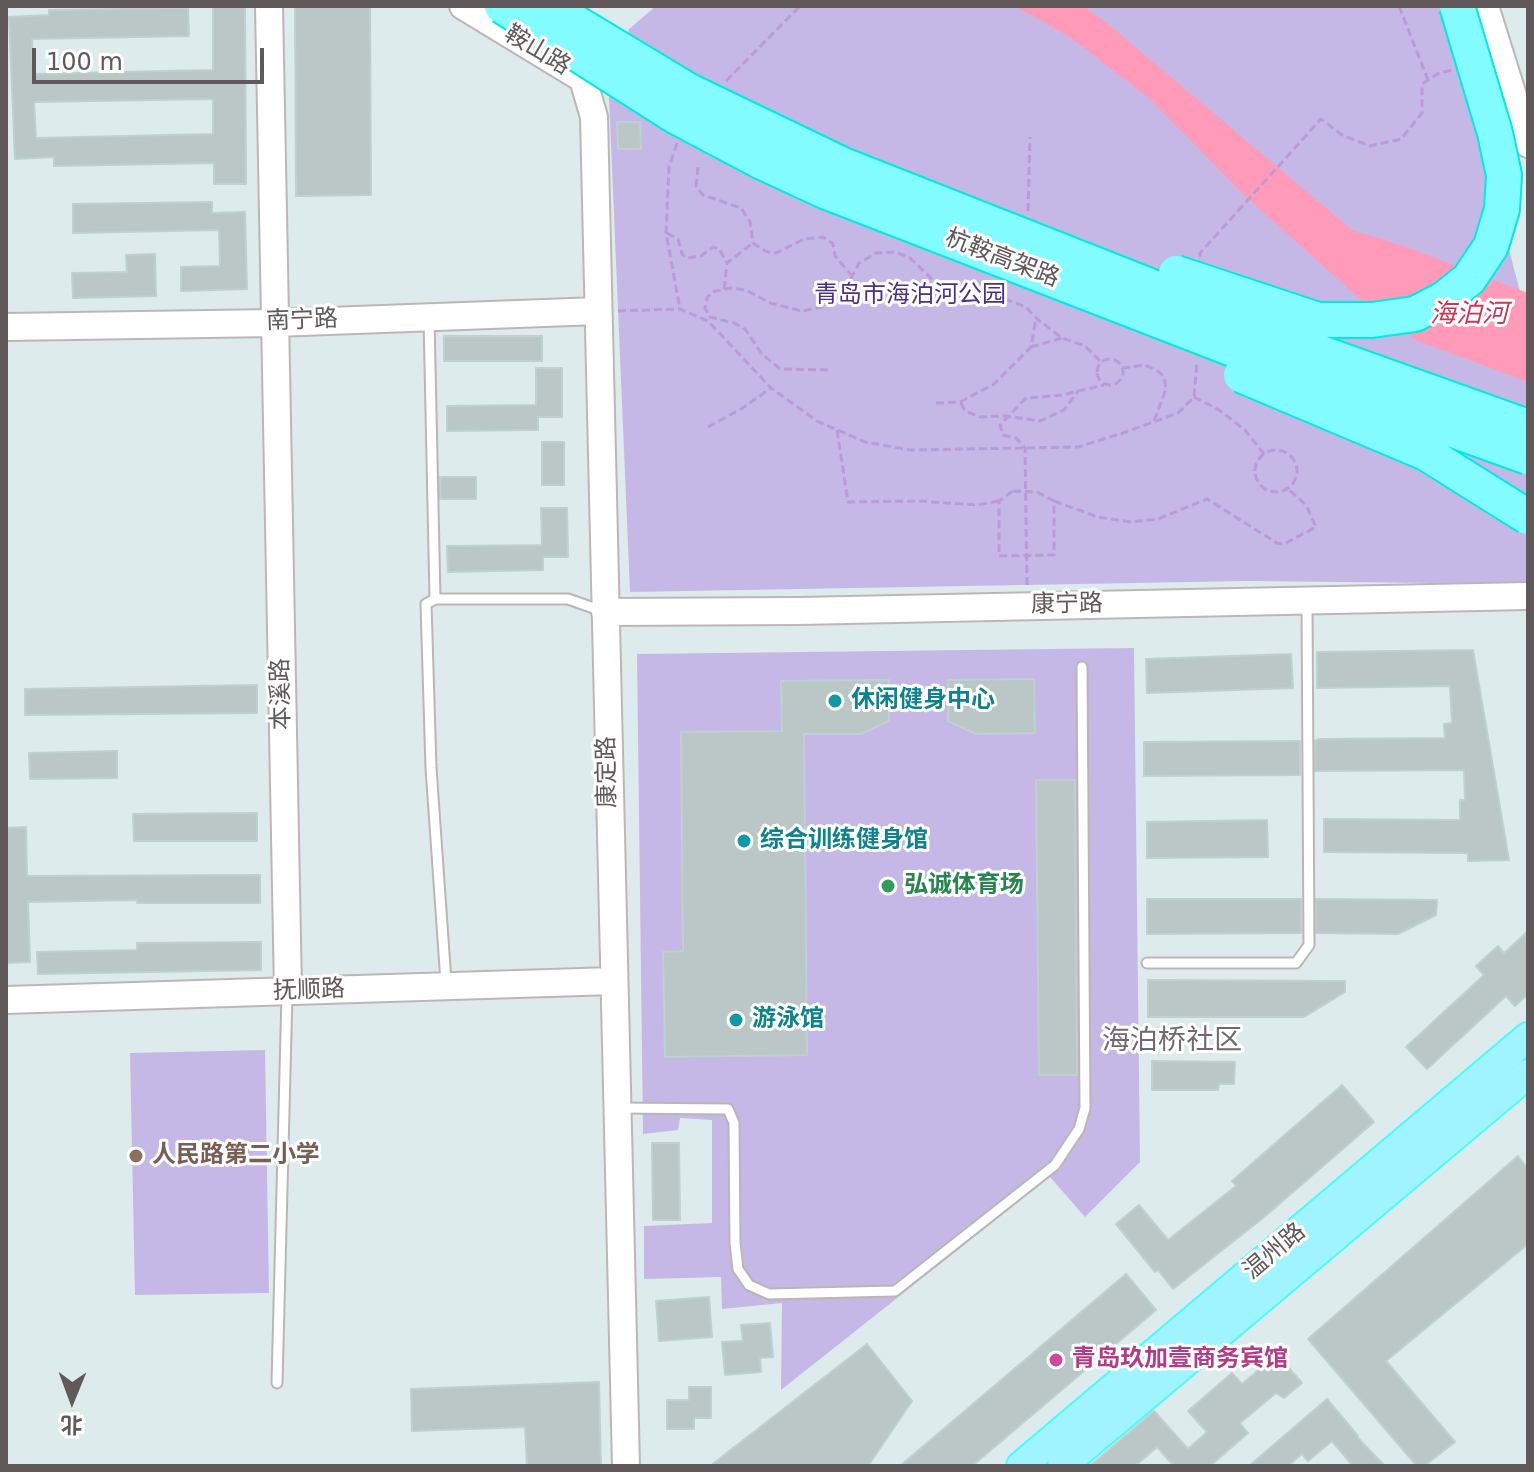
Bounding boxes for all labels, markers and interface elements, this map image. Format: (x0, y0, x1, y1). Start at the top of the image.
street label: 鞍山路 (499, 20, 575, 82)
scale bar (36, 32, 268, 82)
text: 100 m (46, 48, 123, 76)
street label: 杭鞍高架路 (941, 224, 1063, 294)
park label: 青岛市海泊河公园 (814, 282, 1006, 310)
water label: 海泊河 (1430, 299, 1508, 331)
street label: 南宁路 (266, 305, 338, 337)
street label: 康宁路 (1031, 590, 1103, 620)
street label: 本溪路 (267, 658, 297, 730)
place label: 休闲健身中心 (851, 687, 995, 715)
marker: 休闲健身中心 (826, 692, 844, 710)
street label: 康定路 (593, 736, 623, 808)
place label: 综合训练健身馆 (760, 827, 928, 855)
marker: 综合训练健身馆 (735, 832, 753, 850)
place label: 弘诚体育场 (904, 872, 1024, 900)
marker: 弘诚体育场 (879, 877, 897, 895)
street label: 抚顺路 (273, 975, 345, 1007)
place label: 游泳馆 (752, 1006, 824, 1034)
marker: 游泳馆 (727, 1011, 745, 1029)
district label: 海泊桥社区 (1102, 1025, 1242, 1059)
place label: 人民路第二小学 (152, 1142, 320, 1170)
marker: 人民路第二小学 (127, 1147, 145, 1165)
street label: 温州路 (1238, 1218, 1312, 1286)
place label: 青岛玖加壹商务宾馆 (1072, 1346, 1288, 1374)
marker: 青岛玖加壹商务宾馆 (1047, 1351, 1065, 1369)
north arrow (32, 1360, 112, 1440)
text: 北 (60, 1412, 83, 1437)

